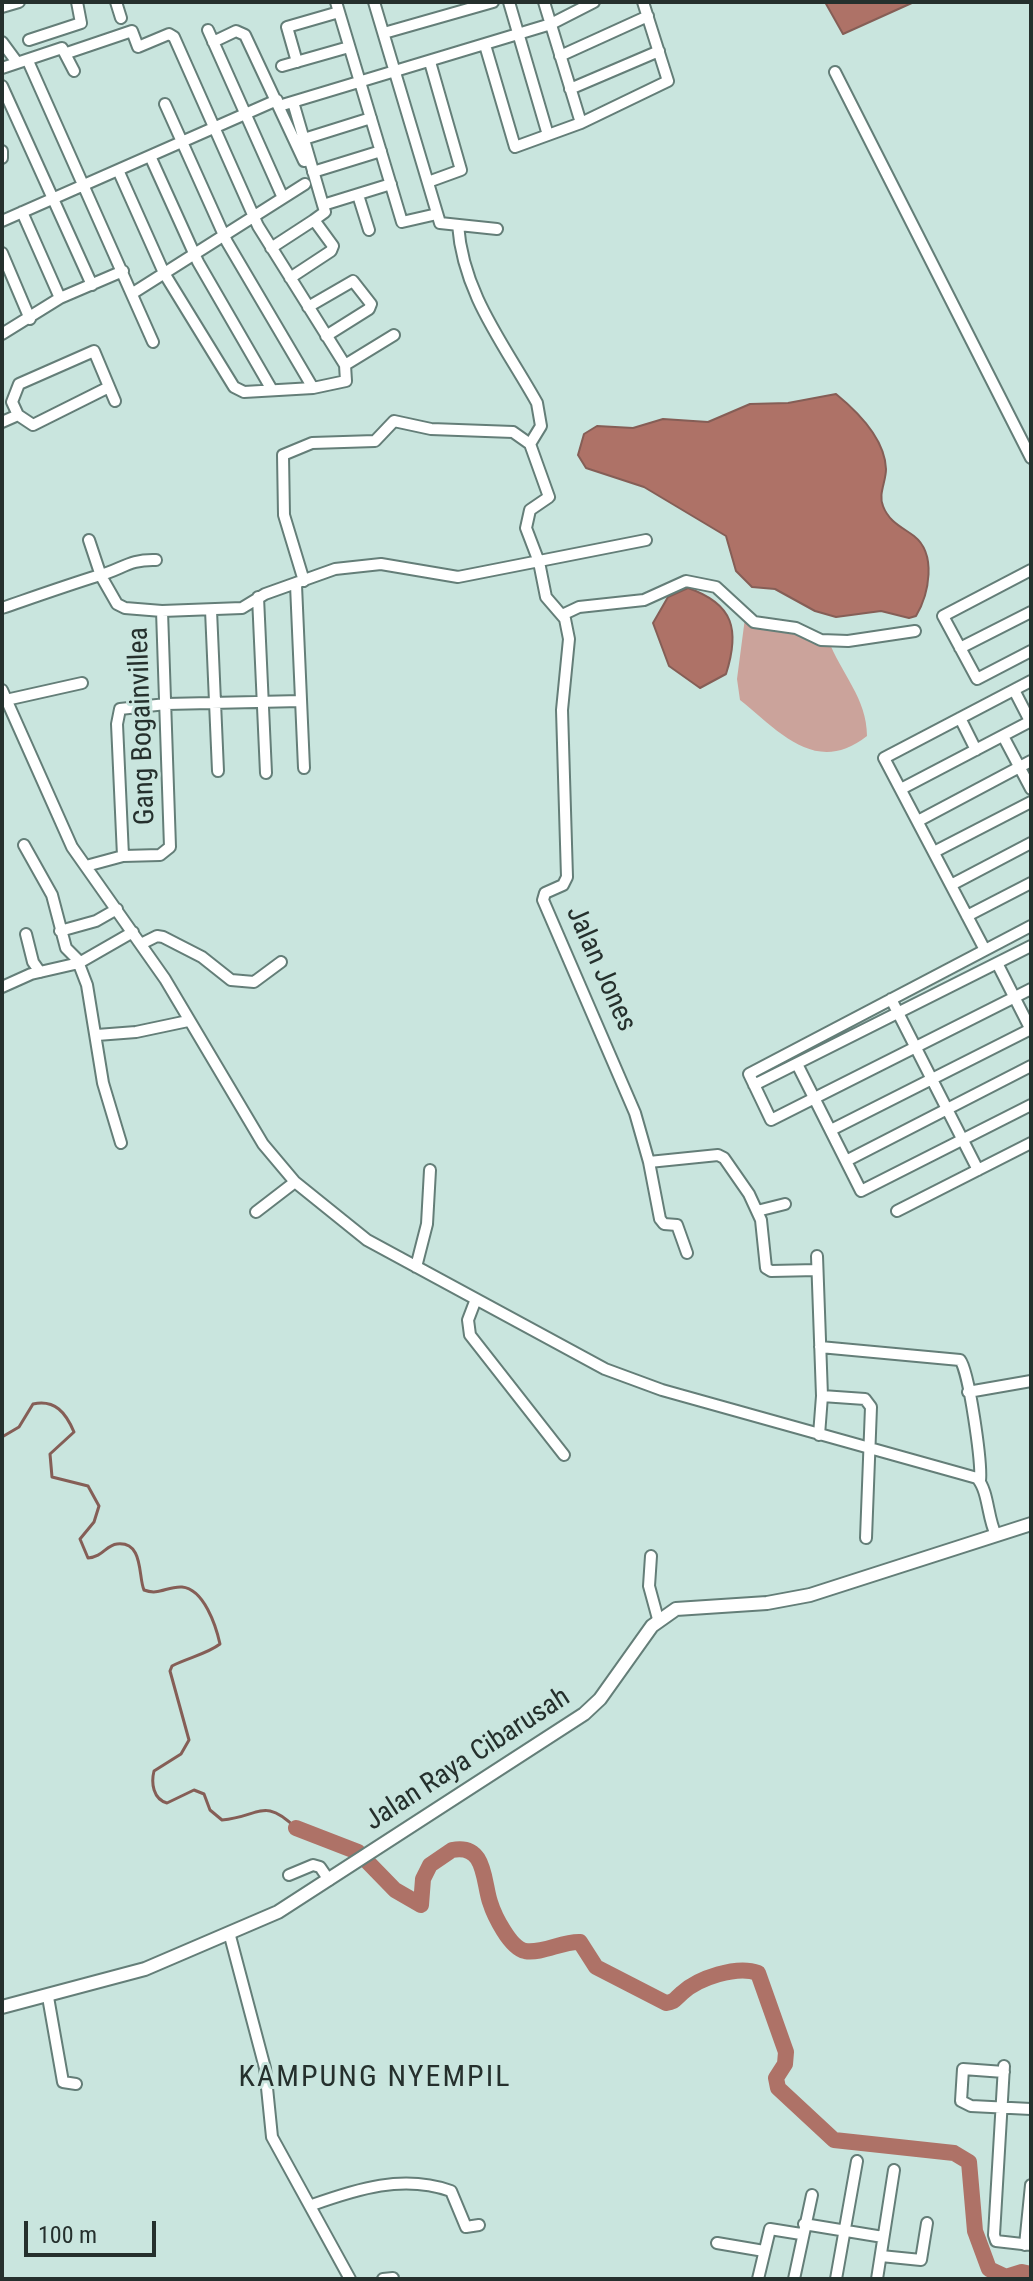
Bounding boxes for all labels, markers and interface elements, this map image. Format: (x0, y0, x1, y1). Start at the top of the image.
street label: Gang Bogainvillea (123, 626, 163, 826)
street label: Jalan Jones (557, 901, 643, 1037)
street label: Jalan Raya Cibarusah (359, 1681, 577, 1839)
district label: KAMPUNG NYEMPIL (239, 2060, 511, 2096)
scale bar (28, 2205, 160, 2255)
text: 100 m (38, 2221, 97, 2249)

